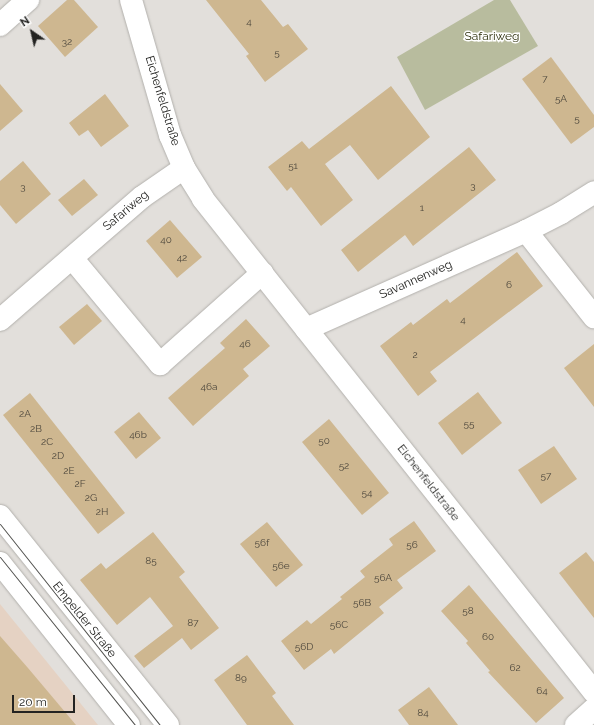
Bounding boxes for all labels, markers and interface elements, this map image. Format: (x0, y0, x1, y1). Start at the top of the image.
north arrow (12, 12, 52, 52)
text: N (18, 14, 32, 29)
house number: 4 (246, 16, 252, 28)
park label: Safariweg (464, 30, 520, 44)
house number: 32 (62, 36, 72, 48)
house number: 5 (274, 47, 280, 59)
street label: Eichenfeldstraße (141, 54, 183, 148)
house number: 7 (542, 73, 548, 85)
house number: 5A (555, 93, 567, 105)
house number: 5 (574, 113, 580, 125)
house number: 51 (288, 160, 298, 172)
house number: 3 (470, 180, 476, 192)
house number: 3 (20, 181, 26, 193)
street label: Safariweg (100, 188, 152, 234)
house number: 1 (420, 202, 424, 214)
house number: 40 (160, 234, 172, 246)
house number: 42 (177, 252, 187, 264)
street label: Savannenweg (377, 257, 455, 303)
house number: 6 (506, 279, 512, 291)
house number: 4 (460, 314, 466, 326)
house number: 46 (239, 338, 251, 350)
house number: 2 (412, 349, 418, 361)
house number: 46a (201, 381, 217, 393)
house number: 2A (19, 408, 31, 420)
house number: 55 (464, 418, 474, 430)
house number: 2B (30, 423, 42, 435)
house number: 46b (129, 429, 147, 441)
house number: 50 (318, 435, 330, 447)
house number: 2C (41, 436, 53, 448)
street label: Eichenfeldstraße (394, 442, 462, 524)
house number: 2D (52, 450, 64, 462)
house number: 52 (339, 460, 349, 472)
house number: 2E (63, 465, 75, 477)
house number: 57 (541, 470, 551, 482)
house number: 2F (74, 478, 86, 490)
house number: 54 (362, 487, 372, 499)
house number: 2G (85, 492, 97, 504)
house number: 2H (96, 506, 108, 518)
house number: 56f (255, 537, 269, 549)
house number: 56 (406, 539, 418, 551)
house number: 85 (145, 555, 157, 567)
house number: 56e (272, 560, 290, 572)
house number: 56A (374, 572, 392, 584)
street label: Empelder Straße (49, 579, 119, 661)
house number: 56B (353, 597, 371, 609)
house number: 58 (462, 605, 474, 617)
house number: 87 (187, 617, 199, 629)
house number: 56C (330, 619, 348, 631)
house number: 60 (482, 631, 494, 643)
house number: 56D (295, 641, 313, 653)
house number: 62 (509, 662, 521, 674)
house number: 89 (235, 672, 247, 684)
house number: 64 (536, 685, 548, 697)
scale bar (14, 687, 77, 713)
text: 20 m (19, 695, 47, 709)
house number: 84 (417, 707, 429, 719)

